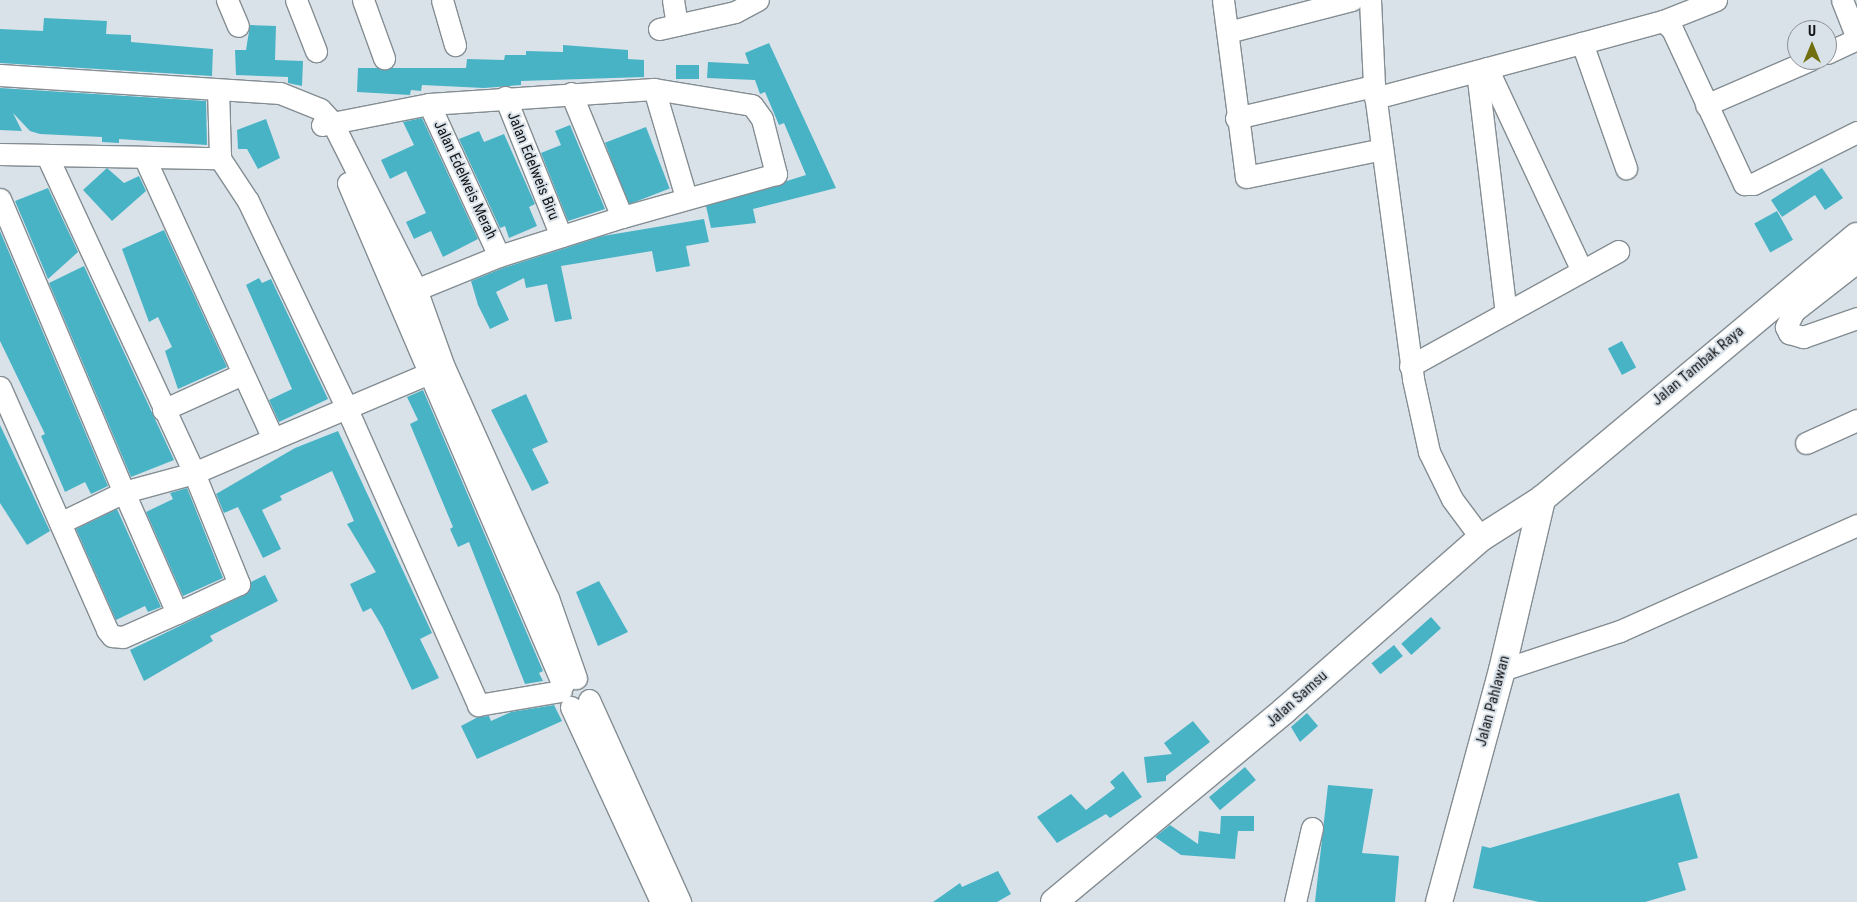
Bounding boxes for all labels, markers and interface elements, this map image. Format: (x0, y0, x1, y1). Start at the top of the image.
north arrow (1787, 20, 1837, 70)
text: U (1808, 23, 1816, 39)
street label: Jalan Edelweis Biru (503, 109, 563, 223)
street label: Jalan Edelweis Merah (430, 118, 500, 242)
street label: Jalan Tambak Raya (1648, 322, 1748, 410)
street label: Jalan Pahlawan (1472, 654, 1514, 748)
street label: Jalan Samsu (1263, 667, 1331, 731)

